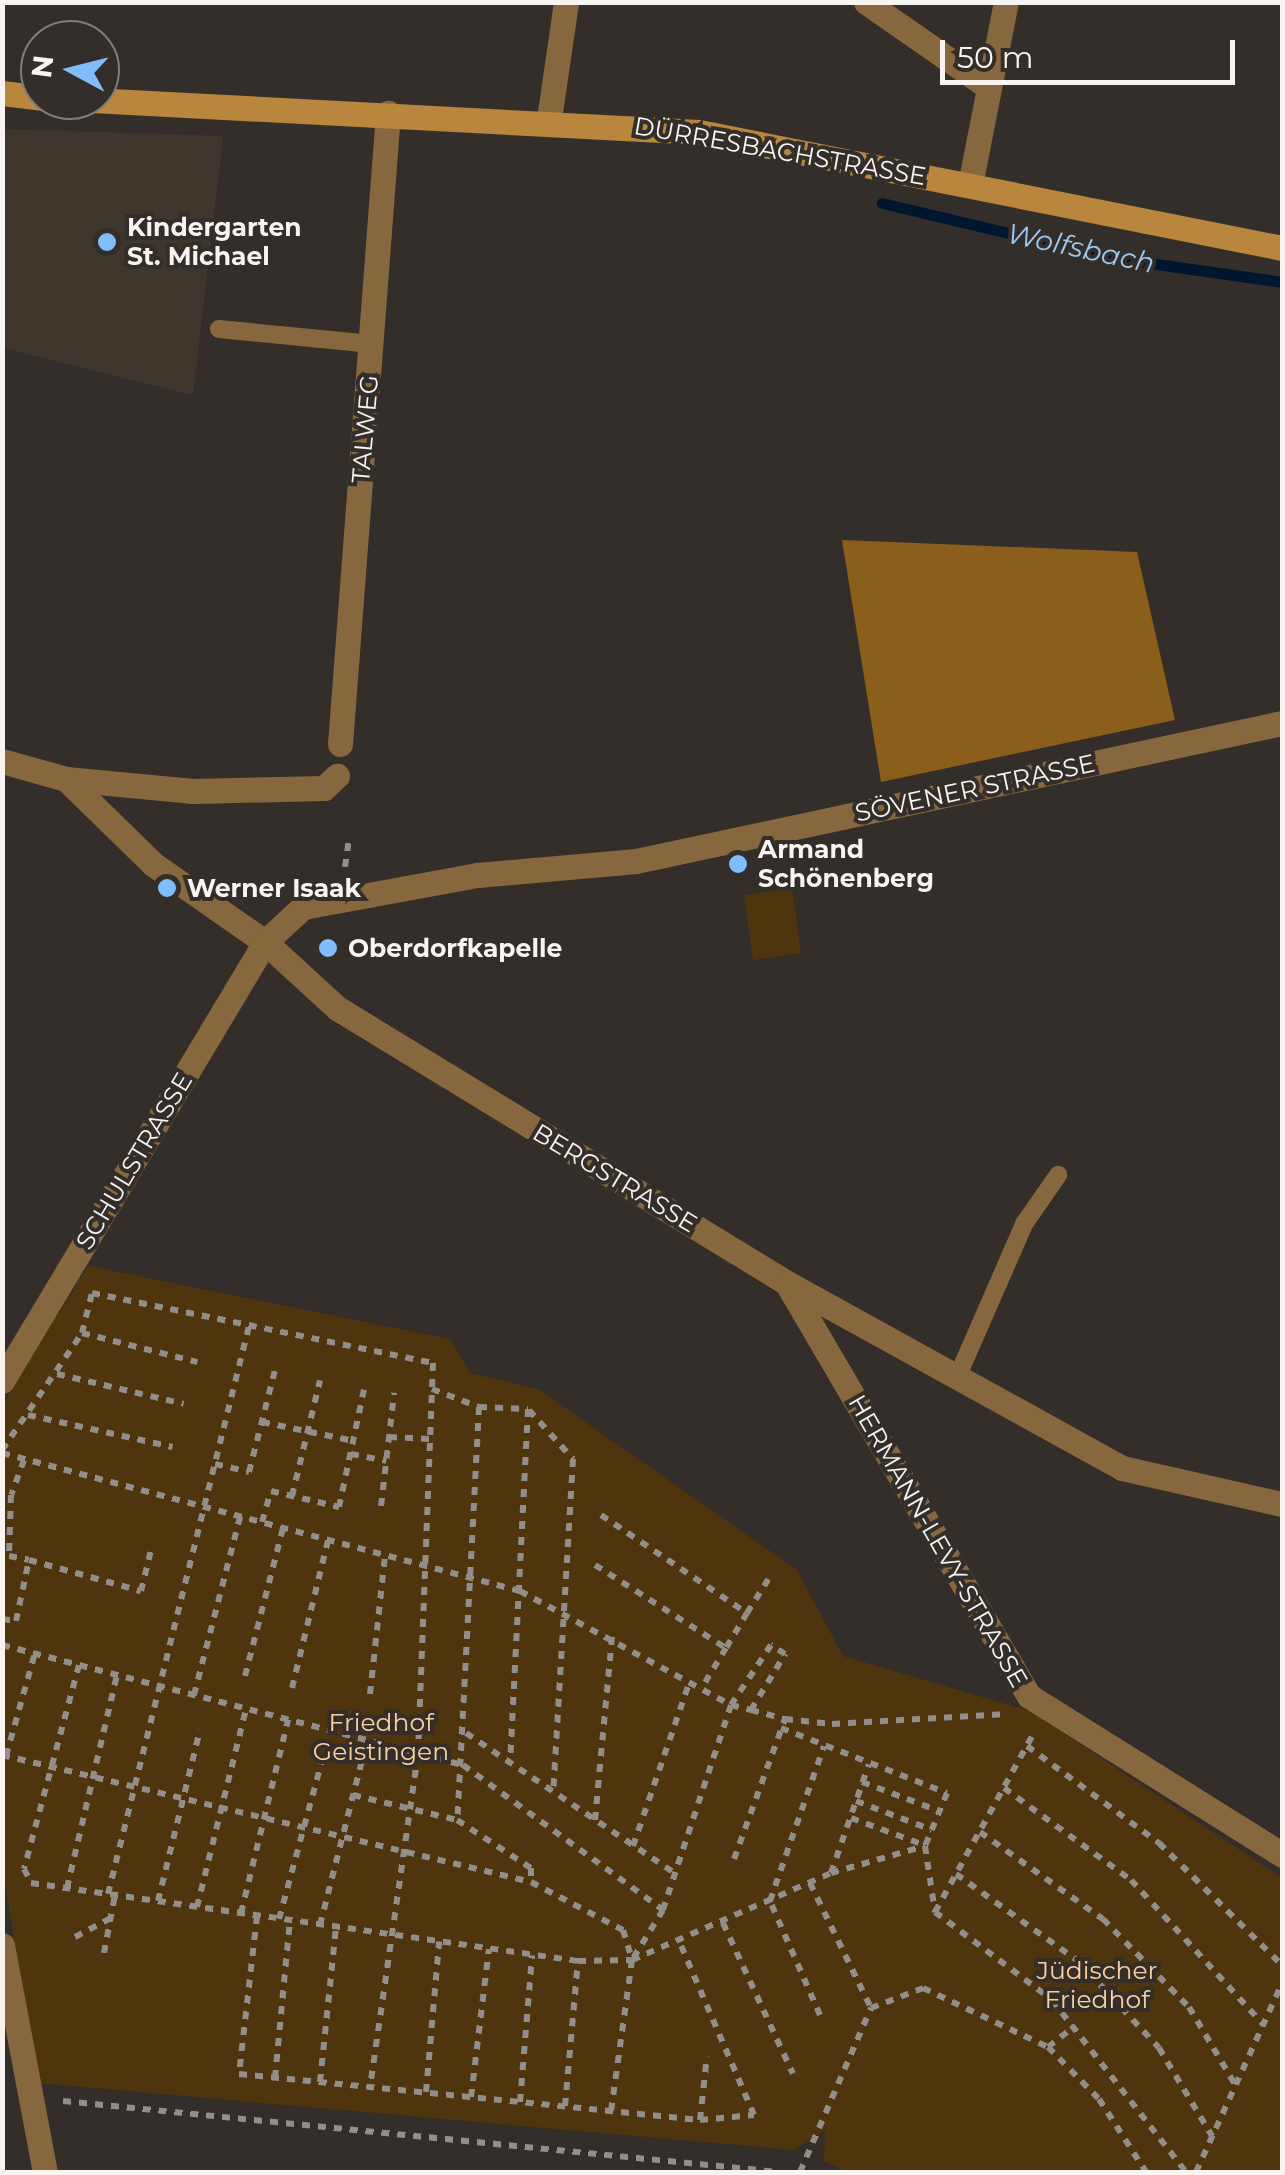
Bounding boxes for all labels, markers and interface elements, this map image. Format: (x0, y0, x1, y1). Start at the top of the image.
north arrow (20, 20, 120, 120)
scale bar (945, 20, 1240, 82)
text: 50 m (957, 39, 1034, 76)
text: N (24, 53, 60, 80)
street label: DÜRRESBACHSTRASSE (632, 111, 928, 191)
place label: Kindergarten St. Michael (127, 213, 302, 272)
water label: Wolfsbach (1004, 216, 1158, 280)
marker: Kindergarten St. Michael (96, 231, 118, 253)
street label: TALWEG (345, 374, 385, 484)
street label: SÖVENER STRASSE (852, 748, 1098, 828)
place label: Armand Schönenberg (758, 835, 934, 894)
marker: Armand Schönenberg (727, 853, 749, 875)
place label: Werner Isaak (187, 873, 361, 903)
marker: Werner Isaak (156, 877, 178, 899)
place label: Oberdorfkapelle (348, 933, 562, 963)
marker: Oberdorfkapelle (317, 937, 339, 959)
street label: SCHULSTRASSE (69, 1067, 199, 1255)
street label: BERGSTRASSE (528, 1117, 702, 1239)
street label: HERMANN-LEVY-STRASSE (842, 1390, 1034, 1692)
park label: Friedhof Geistingen (313, 1708, 449, 1767)
park label: Jüdischer Friedhof (1036, 1956, 1158, 2015)

